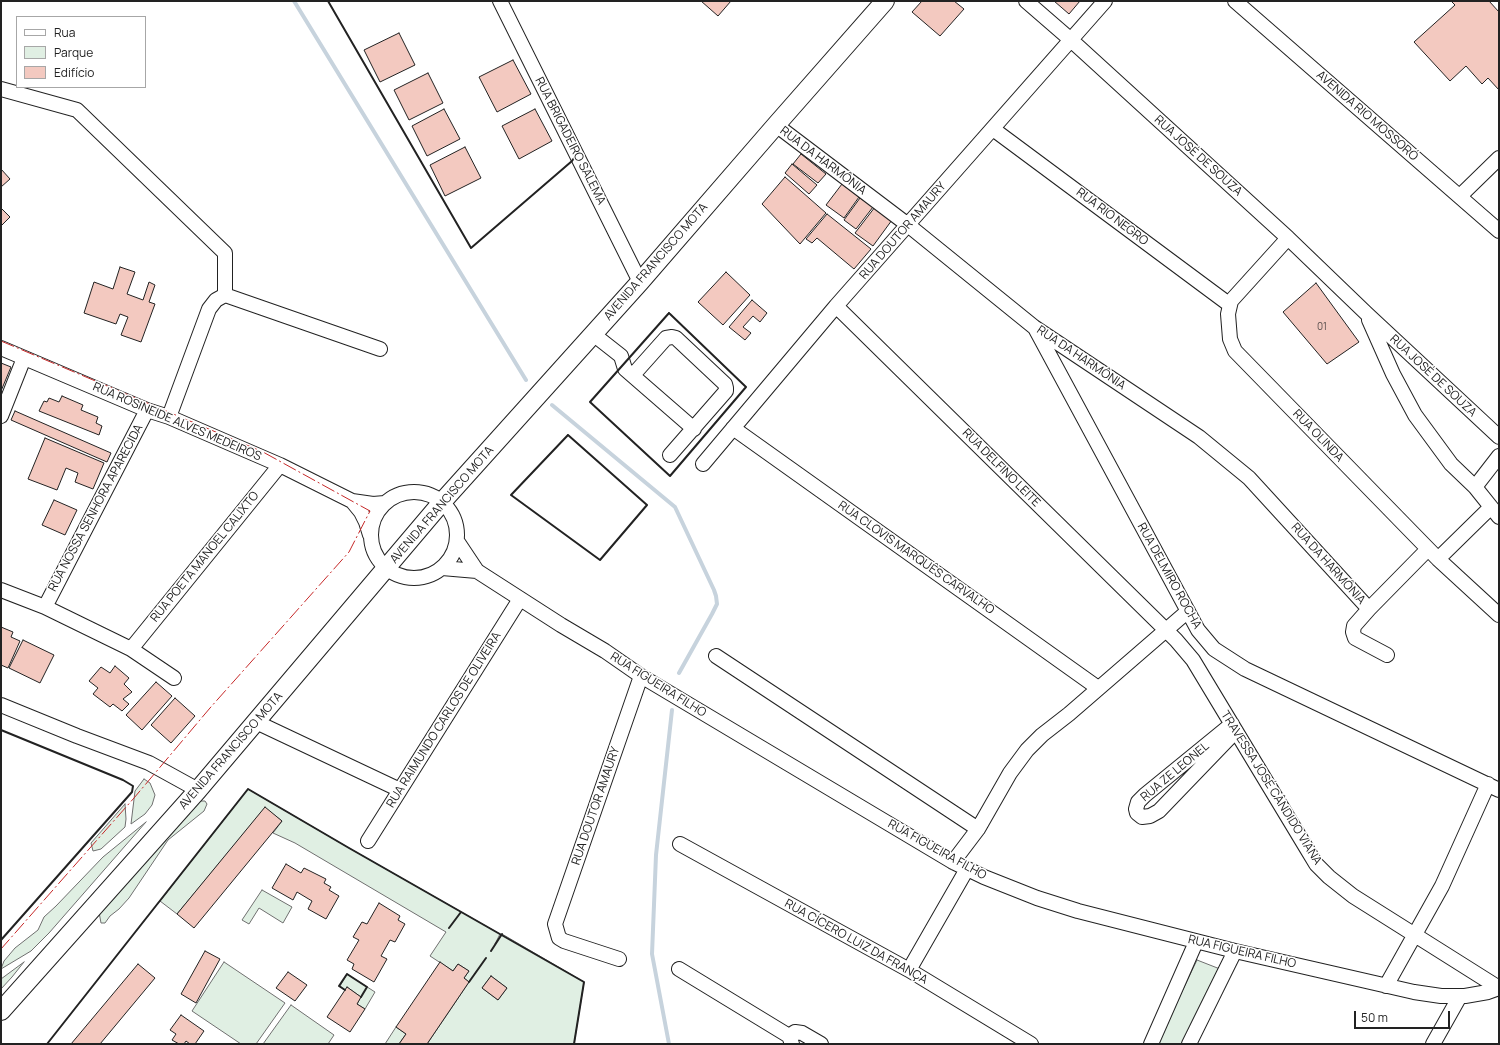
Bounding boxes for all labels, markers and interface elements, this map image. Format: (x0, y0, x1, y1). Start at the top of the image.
legend (16, 16, 146, 88)
text: Rua (54, 24, 75, 41)
text: Parque (54, 44, 93, 61)
text: Edifício (54, 64, 94, 81)
street label: AVENIDA RIO MOSSORÓ (1313, 68, 1421, 164)
street label: RUA BRIGADEIRO SALEMA (532, 75, 608, 207)
street label: RUA JOSÉ DE SOUZA (1151, 113, 1245, 199)
street label: RUA DA HARMÔNIA (777, 124, 869, 198)
street label: RUA DOUTOR AMAURY (857, 179, 949, 283)
street label: RUA RIO NEGRO (1073, 185, 1151, 249)
street label: AVENIDA FRANCISCO MOTA (601, 200, 711, 324)
house number: 01 (1317, 321, 1327, 333)
street label: RUA DA HARMÔNIA (1034, 323, 1128, 393)
street label: RUA JOSÉ DE SOUZA (1387, 332, 1479, 420)
street label: RUA ROSINEIDE ALVES MEDEIROS (90, 380, 264, 464)
street label: RUA OLINDA (1290, 407, 1346, 465)
street label: RUA NOSSA SENHORA APARECIDA (46, 422, 146, 594)
street label: RUA DELFINO LEITE (959, 426, 1043, 510)
street label: AVENIDA FRANCISCO MOTA (387, 443, 497, 567)
street label: RUA POETA MANOEL CALIXTO (148, 489, 262, 625)
street label: RUA CLOVIS MARQUÊS CARVALHO (835, 498, 997, 618)
street label: RUA DA HARMÔNIA (1288, 520, 1368, 608)
street label: RUA DELMIRO ROCHA (1134, 521, 1204, 631)
street label: RUA RAIMUNDO CARLOS DE OLIVEIRA (384, 630, 504, 810)
street label: RUA FIGUEIRA FILHO (607, 650, 709, 720)
street label: AVENIDA FRANCISCO MOTA (176, 689, 286, 813)
street label: TRAVESSA JOSÉ CÂNDIDO VIANA (1218, 708, 1324, 868)
street label: RUA ZE LEONEL (1138, 739, 1212, 805)
street label: RUA DOUTOR AMAURY (569, 745, 623, 867)
street label: RUA FIGUEIRA FILHO (885, 817, 989, 883)
street label: RUA CÍCERO LUIZ DA FRANÇA (782, 897, 930, 987)
street label: RUA FIGUEIRA FILHO (1187, 933, 1297, 971)
scale bar (1356, 1003, 1452, 1029)
text: 50 m (1361, 1009, 1388, 1026)

